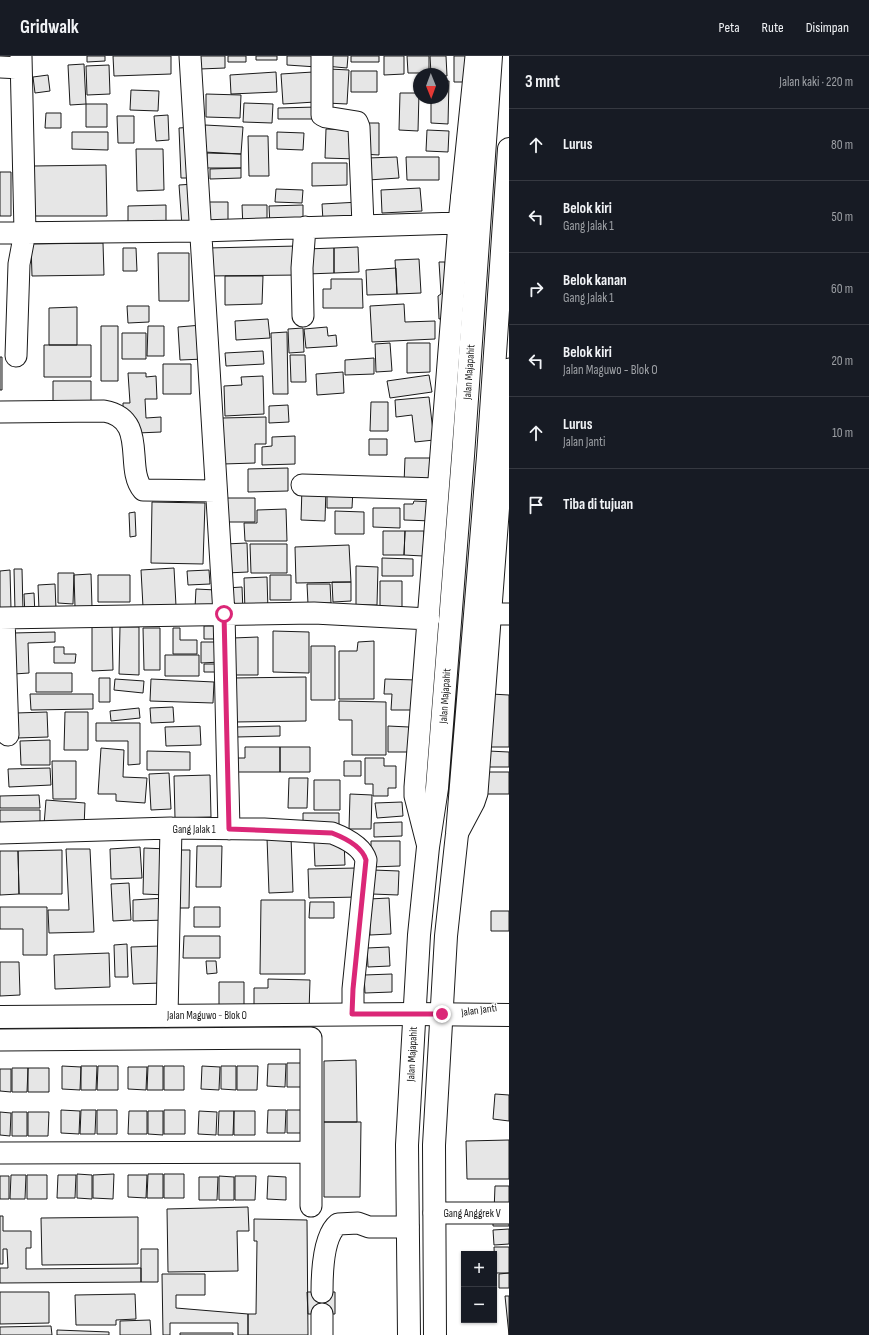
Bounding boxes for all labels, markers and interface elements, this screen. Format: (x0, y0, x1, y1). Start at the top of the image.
text: Gridwalk (20, 16, 79, 39)
text: Peta (719, 19, 740, 36)
text: Rute (762, 19, 784, 36)
text: Disimpan (806, 19, 849, 36)
north arrow (413, 68, 449, 104)
text: 3 mnt (525, 72, 560, 92)
text: Jalan kaki · 220 m (779, 74, 853, 90)
icon: ahead (525, 134, 547, 156)
text: Lurus (563, 135, 592, 154)
text: 80 m (831, 137, 853, 153)
text: Belok kiri (563, 199, 612, 218)
icon: left (525, 206, 547, 228)
text: 50 m (832, 209, 853, 225)
text: Gang Jalak 1 (563, 218, 614, 234)
text: Belok kanan (563, 271, 627, 290)
icon: right (525, 278, 547, 300)
text: 60 m (831, 281, 853, 297)
text: Gang Jalak 1 (563, 290, 614, 306)
street label: Jalan Majapahit (461, 343, 477, 401)
text: Belok kiri (563, 343, 612, 362)
icon: left (525, 350, 547, 372)
text: 20 m (831, 353, 853, 369)
text: Jalan Maguwo - Blok O (563, 362, 658, 378)
text: Lurus (563, 415, 592, 434)
icon: ahead (525, 422, 547, 444)
text: 10 m (832, 425, 853, 441)
text: Jalan Janti (563, 434, 605, 450)
icon: arrive (525, 494, 547, 516)
text: Tiba di tujuan (563, 495, 633, 514)
route start (215, 605, 233, 623)
street label: Jalan Majapahit (437, 667, 453, 725)
street label: Gang Jalak 1 (172, 823, 216, 836)
street label: Jalan Janti (459, 1001, 498, 1019)
route end (433, 1005, 451, 1023)
street label: Jalan Maguwo - Blok O (166, 1009, 247, 1022)
street label: Jalan Majapahit (404, 1026, 420, 1083)
street label: Gang Anggrek V (443, 1207, 501, 1220)
map controls (461, 1251, 497, 1323)
button: + (461, 1251, 497, 1287)
button: − (461, 1287, 497, 1323)

